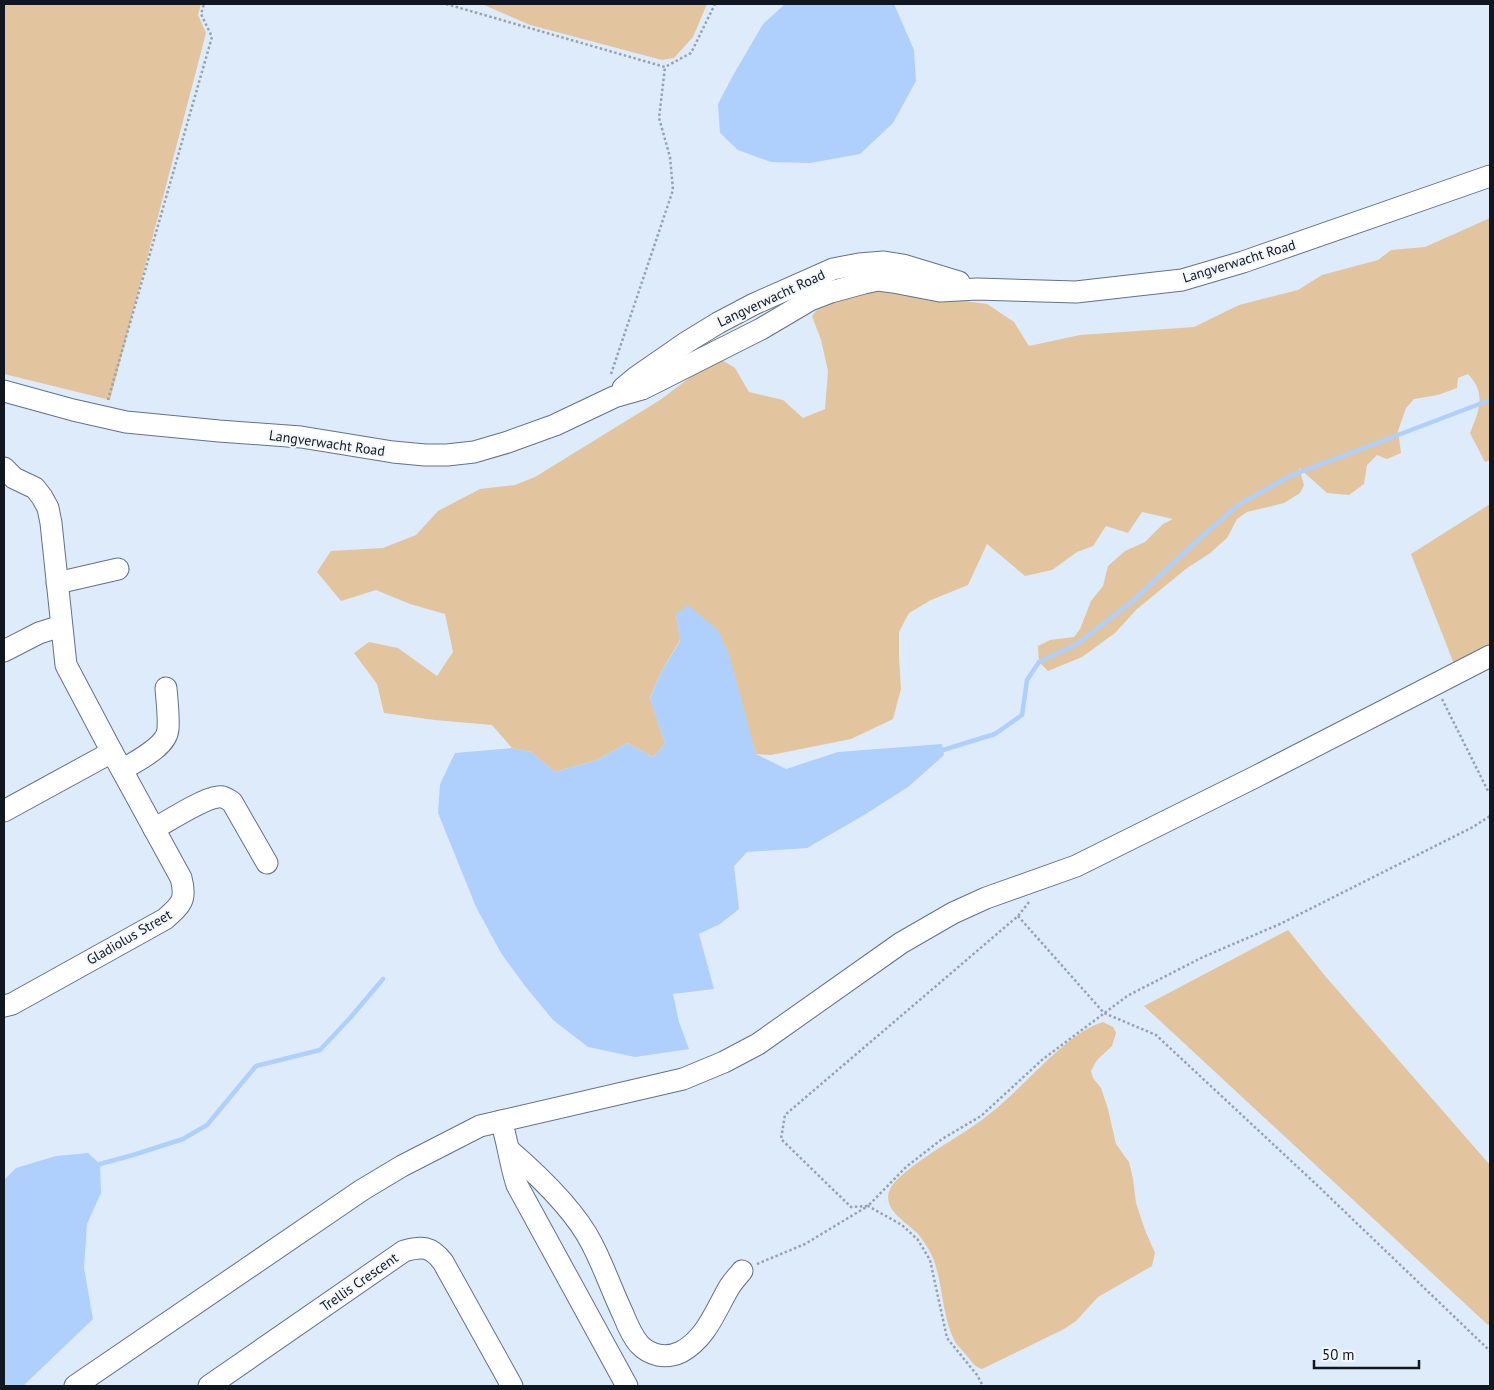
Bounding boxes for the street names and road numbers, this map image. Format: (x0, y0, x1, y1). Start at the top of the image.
street label: Langverwacht Road (1180, 235, 1298, 287)
street label: Langverwacht Road (714, 265, 828, 331)
street label: Langverwacht Road (268, 426, 386, 460)
street label: Gladiolus Street (83, 905, 175, 969)
street label: Trellis Crescent (317, 1248, 402, 1315)

